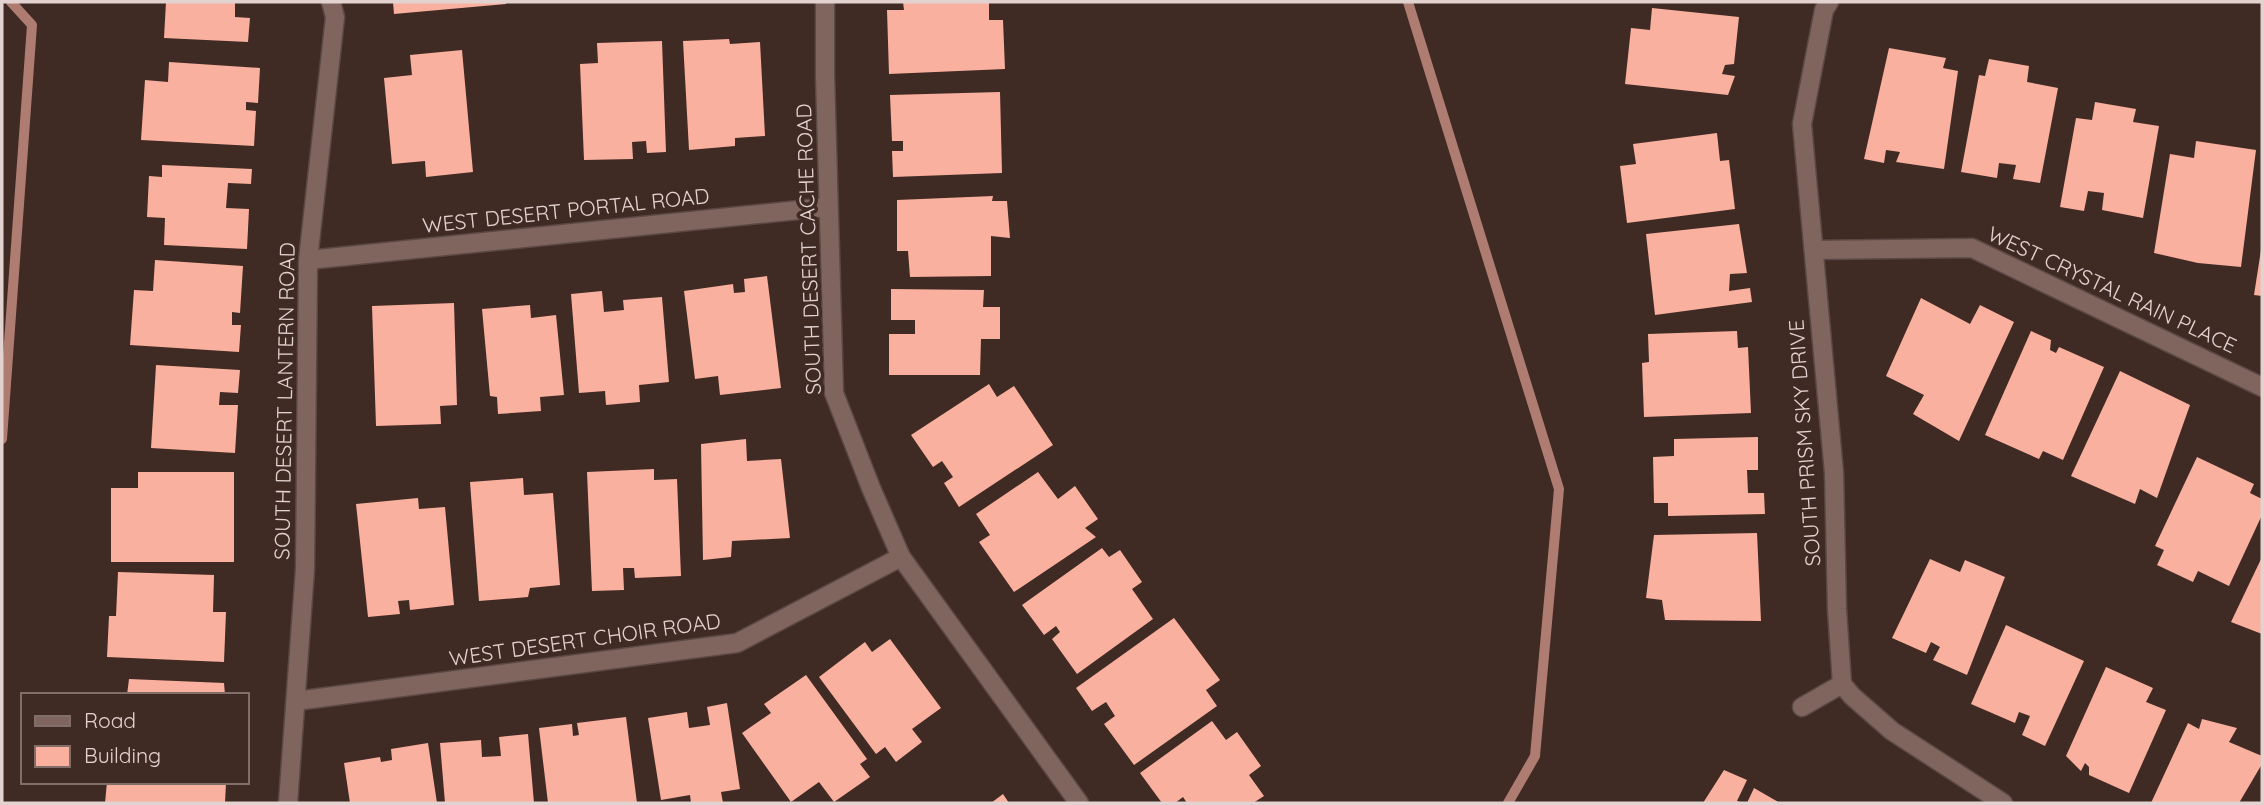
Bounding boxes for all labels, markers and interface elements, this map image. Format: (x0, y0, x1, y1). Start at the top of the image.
street label: SOUTH DESERT CACHE ROAD (790, 103, 826, 395)
street label: WEST DESERT PORTAL ROAD (421, 182, 711, 238)
street label: WEST CRYSTAL RAIN PLACE (1984, 220, 2241, 358)
street label: SOUTH DESERT LANTERN ROAD (268, 242, 300, 560)
street label: SOUTH PRISM SKY DRIVE (1782, 319, 1826, 567)
street label: WEST DESERT CHOIR ROAD (447, 607, 722, 671)
legend (21, 693, 248, 784)
text: Road (84, 707, 136, 733)
text: Building (84, 742, 161, 768)

